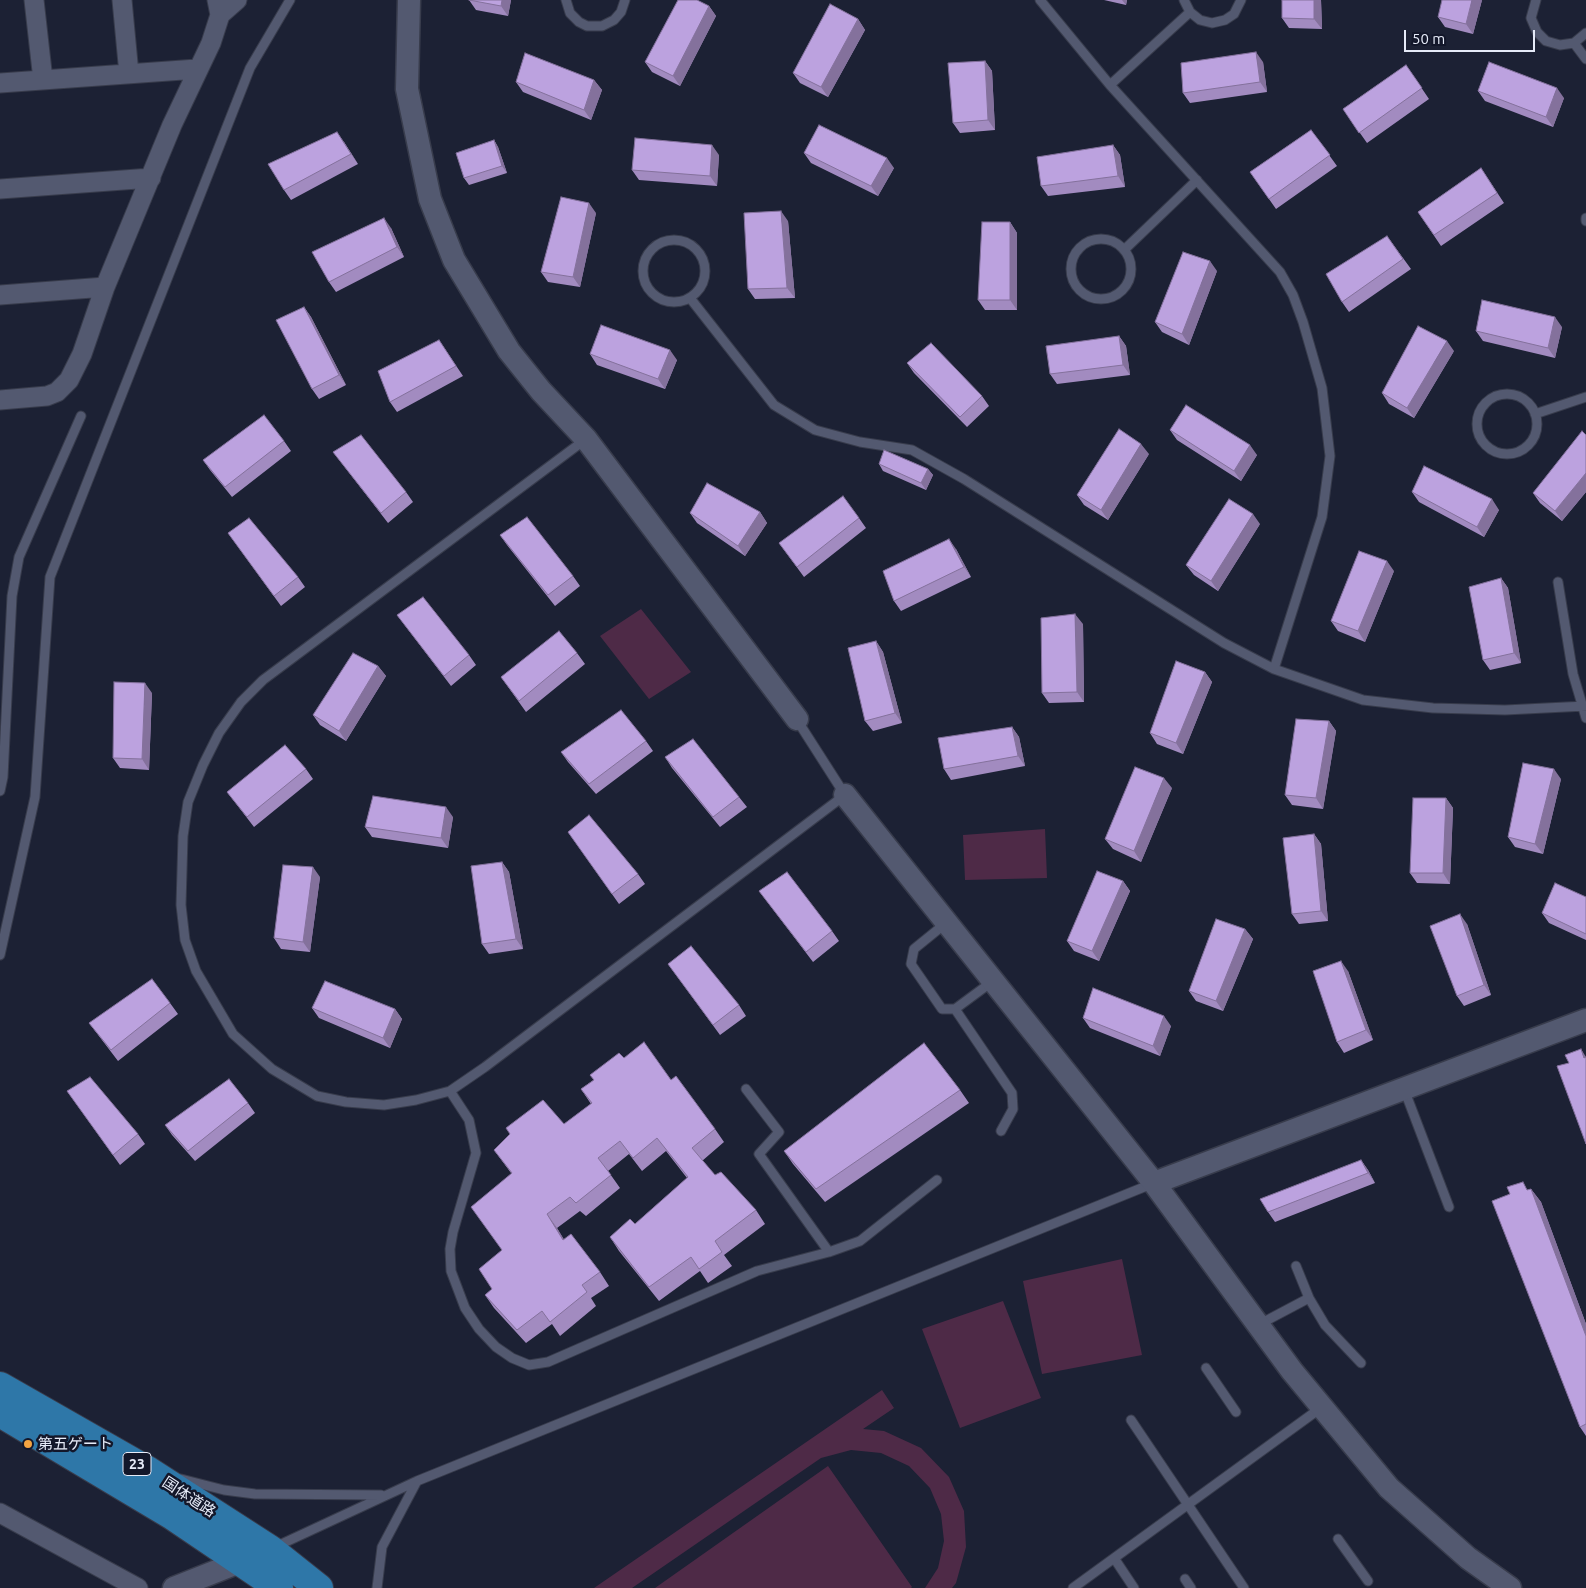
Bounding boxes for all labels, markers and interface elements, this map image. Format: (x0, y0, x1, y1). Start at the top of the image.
scale bar (1406, 20, 1537, 52)
text: 50 m (1412, 30, 1445, 47)
place label: 第五ゲート (38, 1435, 113, 1453)
marker: 第五ゲート (22, 1438, 34, 1450)
road number: 23 (123, 1452, 151, 1476)
street label: 国体道路 (159, 1473, 219, 1521)

